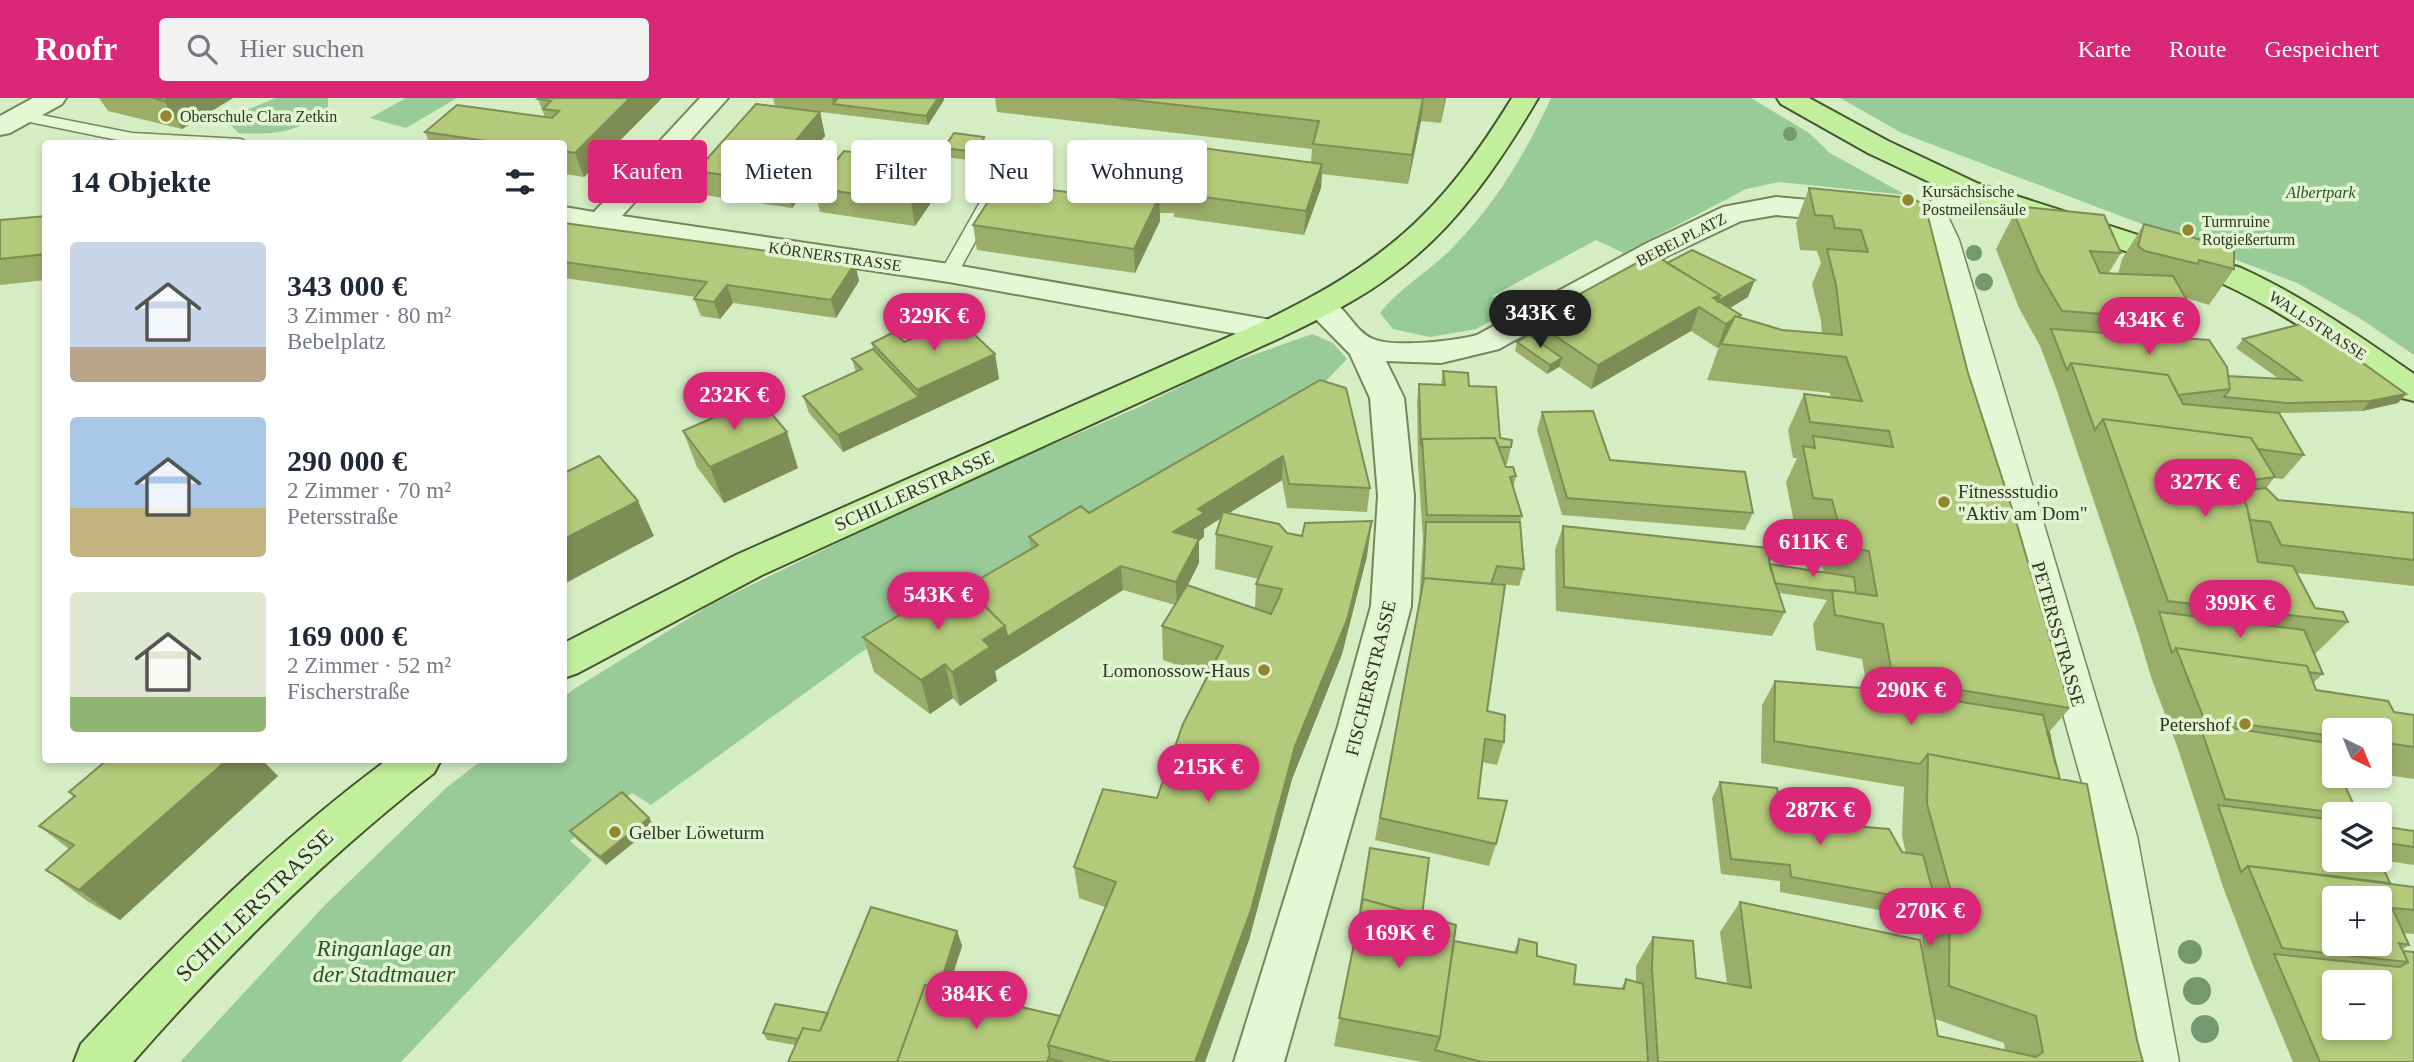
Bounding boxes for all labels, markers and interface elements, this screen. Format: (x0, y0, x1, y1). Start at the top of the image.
search box (159, 18, 649, 81)
icon: search (183, 30, 221, 68)
text: Roofr (35, 31, 117, 67)
text: Hier suchen (239, 34, 364, 63)
text: Karte (2078, 36, 2131, 62)
text: Route (2169, 36, 2226, 62)
text: Gespeichert (2264, 36, 2379, 62)
marker: Oberschule Clara Zetkin (158, 108, 174, 124)
place label: Oberschule Clara Zetkin (180, 108, 337, 125)
chip: Kaufen (588, 140, 707, 203)
chip: Mieten (721, 140, 837, 203)
chip: Filter (851, 140, 951, 203)
chip: Neu (965, 140, 1053, 203)
chip: Wohnung (1067, 140, 1207, 203)
icon: filters (501, 163, 539, 201)
text: 14 Objekte (70, 165, 211, 198)
place label: Kursächsische Postmeilensäule (1922, 183, 2026, 218)
park label: Albertpark (2285, 184, 2357, 202)
marker: Kursächsische Postmeilensäule (1900, 192, 1916, 208)
street label: BEBELPLATZ (1633, 209, 1729, 269)
place label: Turmruine Rotgießerturm (2202, 213, 2296, 249)
marker: Turmruine Rotgießerturm (2180, 222, 2196, 238)
street label: KÖRNERSTRASSE (767, 239, 903, 274)
text: 343 000 € (287, 269, 407, 302)
icon: home (126, 270, 210, 354)
street label: WALLSTRASSE (2266, 288, 2370, 363)
pin: 343K € (1483, 290, 1597, 350)
pin: 329K € (877, 294, 991, 353)
pin: 434K € (2092, 298, 2206, 357)
text: 343K € (1505, 300, 1575, 325)
text: 3 Zimmer · 80 m² (287, 303, 451, 328)
text: 329K € (899, 303, 969, 328)
text: 434K € (2114, 307, 2184, 332)
text: Bebelplatz (287, 329, 385, 354)
pin: 232K € (677, 372, 791, 432)
text: 232K € (699, 382, 769, 407)
text: 290 000 € (287, 444, 407, 477)
icon: home (126, 445, 210, 529)
street label: SCHILLERSTRASSE (831, 446, 997, 535)
pin: 327K € (2148, 460, 2262, 519)
text: 327K € (2170, 469, 2240, 494)
text: 2 Zimmer · 70 m² (287, 478, 451, 503)
place label: Fitnessstudio "Aktiv am Dom" (1958, 481, 2088, 524)
marker: Fitnessstudio "Aktiv am Dom" (1936, 494, 1952, 510)
text: Petersstraße (287, 504, 398, 529)
pin: 611K € (1756, 519, 1870, 579)
text: 611K € (1779, 529, 1847, 554)
street label: PETERSSTRASSE (2028, 559, 2089, 709)
pin: 543K € (881, 573, 995, 632)
pin: 399K € (2183, 580, 2297, 640)
text: 543K € (903, 582, 973, 607)
text: 399K € (2205, 590, 2275, 615)
street label: FISCHERSTRASSE (1341, 598, 1400, 758)
text: 169 000 € (287, 619, 407, 652)
icon: home (126, 620, 210, 704)
text: 2 Zimmer · 52 m² (287, 653, 451, 678)
place label: Lomonossow-Haus (1102, 660, 1250, 681)
marker: Lomonossow-Haus (1256, 662, 1272, 678)
pin: 290K € (1854, 668, 1968, 727)
text: 290K € (1876, 677, 1946, 702)
text: Fischerstraße (287, 679, 410, 704)
place label: Petershof (2159, 714, 2232, 735)
marker: Petershof (2237, 716, 2253, 732)
north arrow (2322, 718, 2392, 788)
map controls (2322, 718, 2392, 1040)
pin: 215K € (1151, 744, 1265, 804)
text: 215K € (1173, 754, 1243, 779)
pin: 287K € (1763, 788, 1877, 847)
text: 287K € (1785, 797, 1855, 822)
button: layers (2322, 802, 2392, 872)
place label: Gelber Löweturm (629, 822, 765, 843)
street label: SCHILLERSTRASSE (171, 824, 338, 987)
marker: Gelber Löweturm (607, 824, 623, 840)
button: + (2322, 886, 2392, 956)
pin: 270K € (1873, 888, 1987, 948)
text: 270K € (1895, 898, 1965, 923)
pin: 169K € (1342, 910, 1456, 970)
text: 169K € (1364, 920, 1434, 945)
park label: Ringanlage an der Stadtmauer (313, 936, 456, 987)
button: − (2322, 970, 2392, 1040)
pin: 384K € (919, 972, 1033, 1031)
text: 384K € (941, 981, 1011, 1006)

